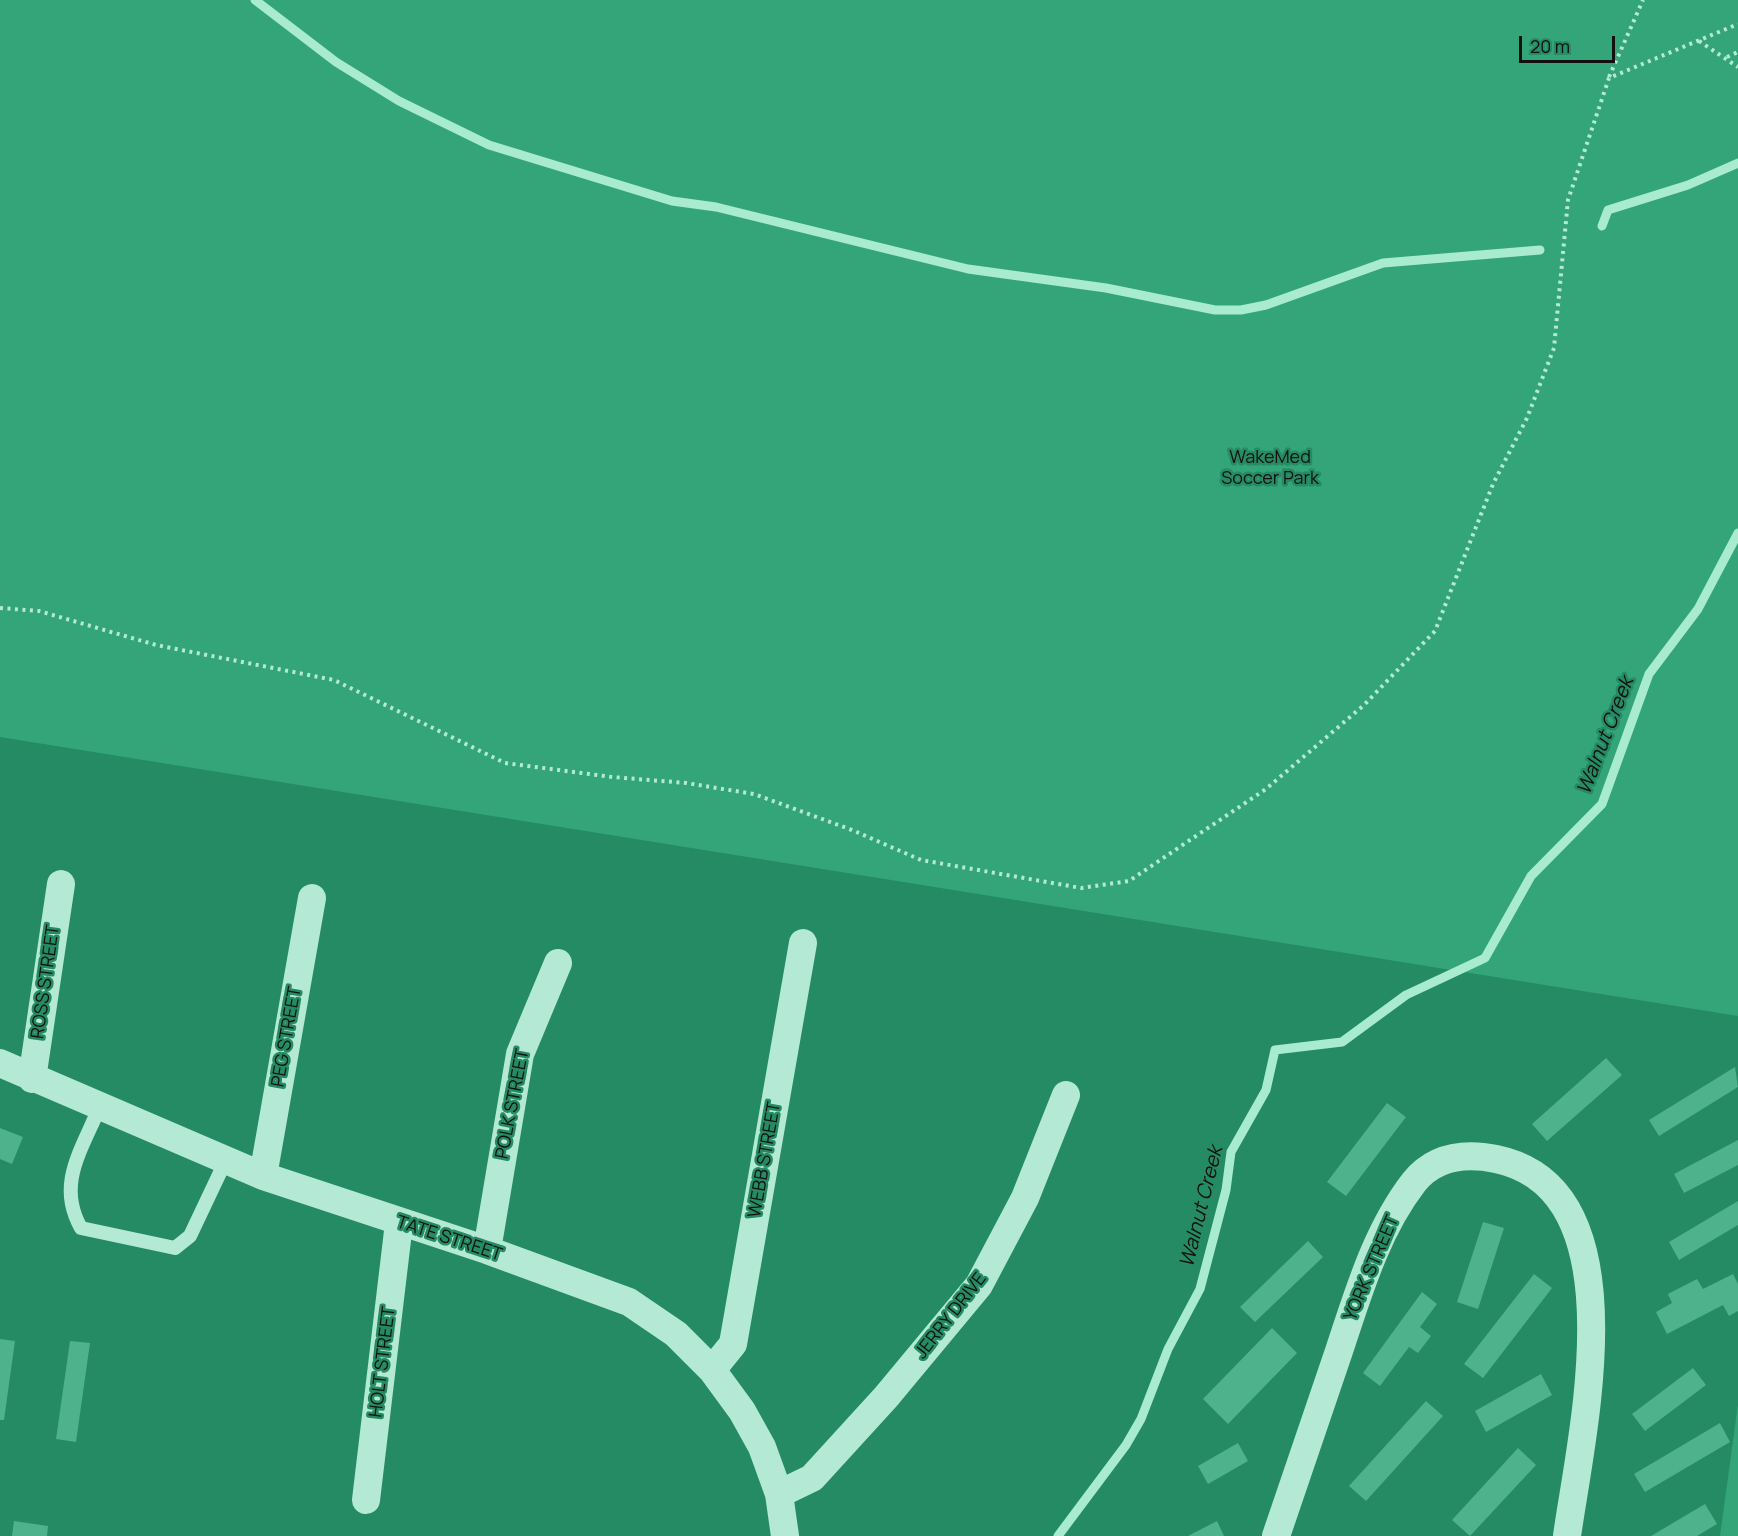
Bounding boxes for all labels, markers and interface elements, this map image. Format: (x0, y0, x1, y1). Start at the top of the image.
scale bar (1522, 24, 1618, 62)
text: 20 m (1530, 34, 1570, 58)
park label: WakeMed Soccer Park (1221, 447, 1319, 490)
water label: Walnut Creek (1573, 674, 1639, 798)
street label: ROSS STREET (27, 924, 65, 1040)
street label: PEG STREET (268, 985, 306, 1089)
street label: POLK STREET (492, 1047, 534, 1161)
street label: WEBB STREET (744, 1100, 786, 1220)
water label: Walnut Creek (1175, 1144, 1229, 1270)
street label: TATE STREET (393, 1212, 505, 1266)
street label: YORK STREET (1340, 1212, 1404, 1324)
street label: JERRY DRIVE (911, 1269, 991, 1363)
street label: HOLT STREET (365, 1305, 401, 1419)

